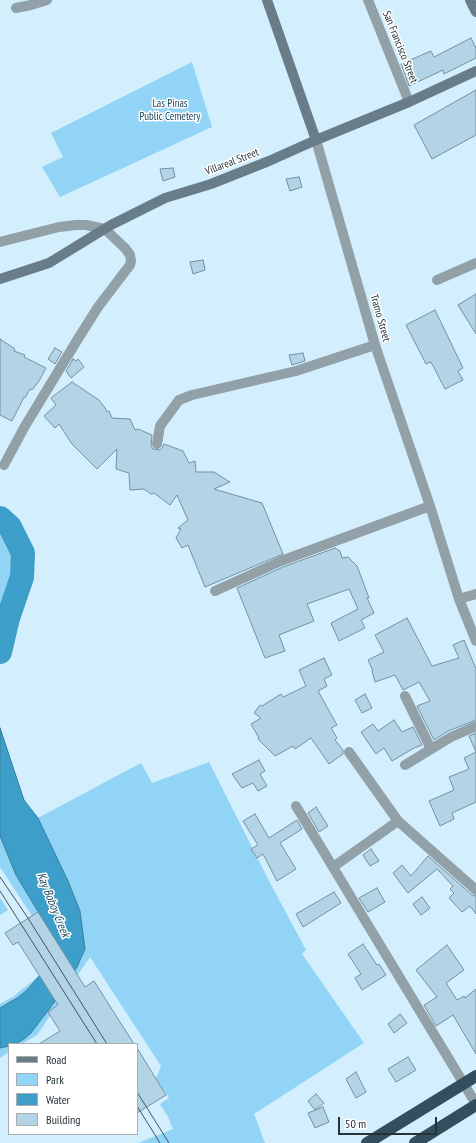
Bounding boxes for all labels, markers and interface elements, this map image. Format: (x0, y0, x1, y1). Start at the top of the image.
street label: San Francisco Street (380, 9, 420, 85)
park label: Las Pinas Public Cemetery (139, 97, 201, 123)
street label: Villareal Street (203, 146, 261, 178)
street label: Tramo Street (367, 293, 393, 343)
water label: Kay Boboy Creek (33, 870, 73, 940)
legend (8, 1043, 138, 1135)
text: Road (46, 1052, 66, 1067)
text: Park (46, 1072, 64, 1087)
text: Water (46, 1092, 70, 1107)
scale bar (340, 1109, 439, 1135)
text: Building (46, 1112, 81, 1127)
text: 50 m (345, 1116, 366, 1131)

